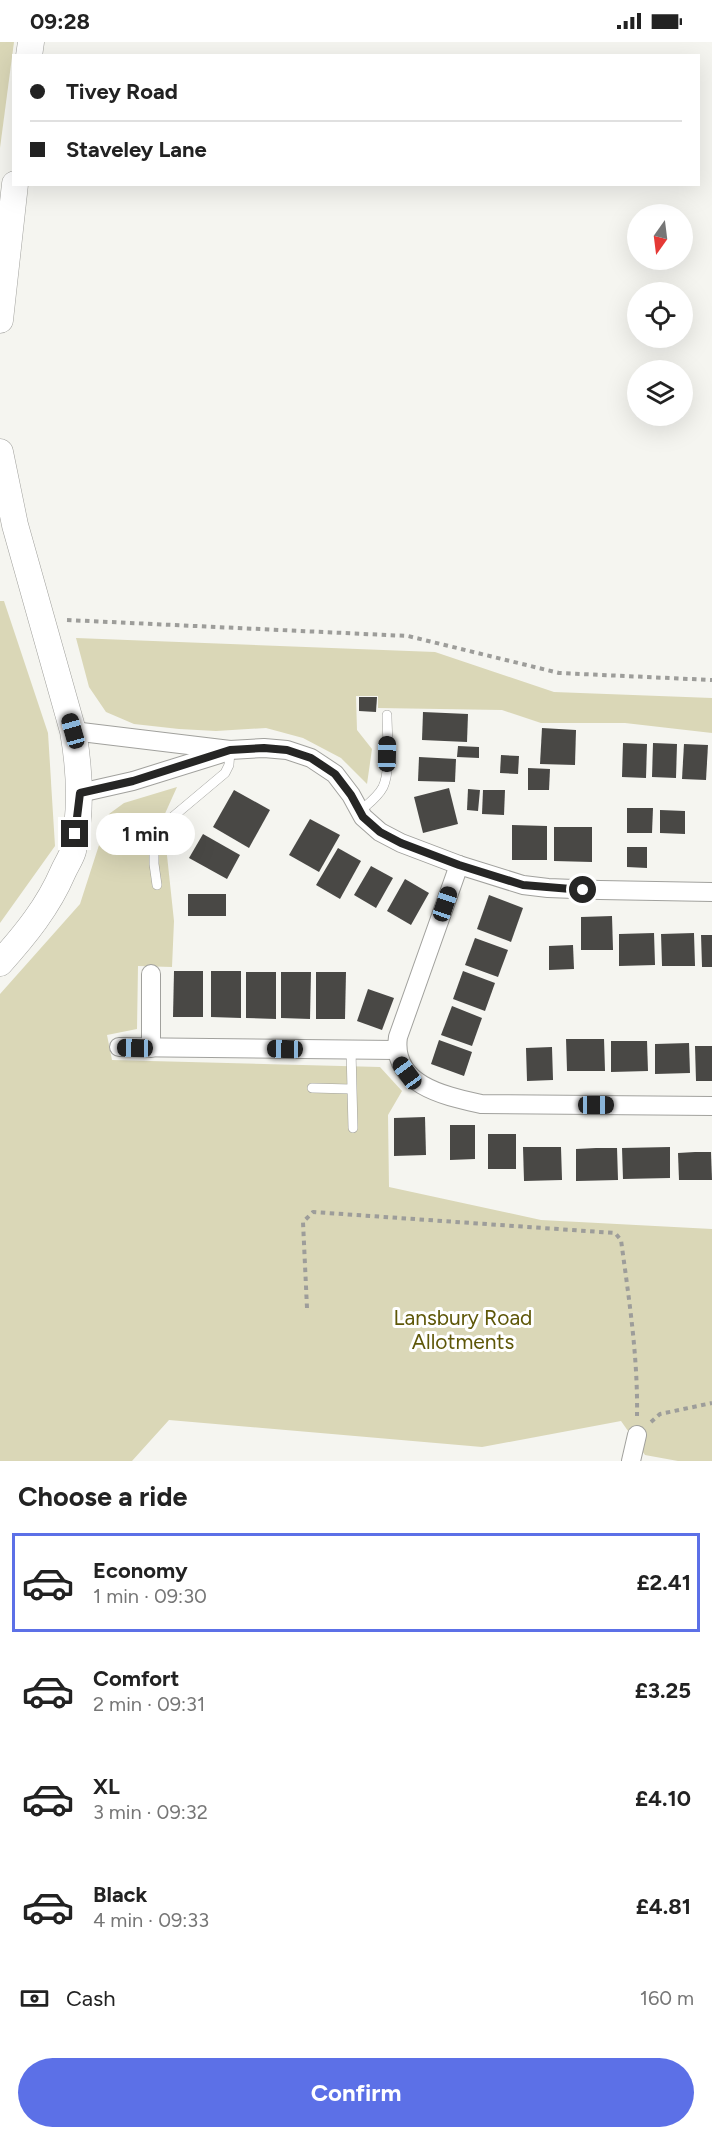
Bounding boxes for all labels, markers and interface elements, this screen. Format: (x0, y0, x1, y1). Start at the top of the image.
text: 09:28 (30, 8, 90, 35)
text: Tivey Road (66, 78, 178, 105)
text: Staveley Lane (66, 136, 207, 163)
north arrow (627, 204, 693, 270)
map controls (627, 204, 693, 426)
button: locate (627, 282, 693, 348)
button: layers (627, 360, 693, 426)
car (59, 711, 87, 751)
car (378, 736, 396, 772)
callout: 1 min (96, 813, 195, 855)
route end (61, 820, 88, 847)
text: 1 min (122, 822, 169, 846)
route start (569, 876, 596, 903)
car (431, 884, 459, 924)
car (117, 1039, 153, 1057)
car (267, 1040, 303, 1058)
car (389, 1053, 425, 1093)
car (578, 1096, 614, 1114)
park label: Lansbury Road Allotments (394, 1305, 532, 1354)
text: Choose a ride (18, 1480, 187, 1513)
icon: car (21, 1556, 75, 1610)
text: Economy (93, 1557, 188, 1584)
text: £2.41 (637, 1569, 691, 1596)
text: 1 min · 09:30 (93, 1584, 207, 1608)
icon: car (21, 1664, 75, 1718)
text: Comfort (93, 1665, 179, 1692)
text: £3.25 (635, 1677, 691, 1704)
text: 2 min · 09:31 (93, 1692, 205, 1716)
icon: car (21, 1772, 75, 1826)
text: XL (93, 1773, 120, 1800)
text: £4.10 (635, 1785, 691, 1812)
text: 3 min · 09:32 (93, 1800, 208, 1824)
icon: car (21, 1880, 75, 1934)
text: Black (93, 1881, 147, 1908)
text: £4.81 (636, 1893, 691, 1920)
text: 4 min · 09:33 (93, 1908, 209, 1932)
icon: cash (18, 1982, 51, 2015)
text: Cash (66, 1985, 116, 2012)
text: 160 m (640, 1986, 694, 2010)
button: Confirm (18, 2058, 694, 2127)

